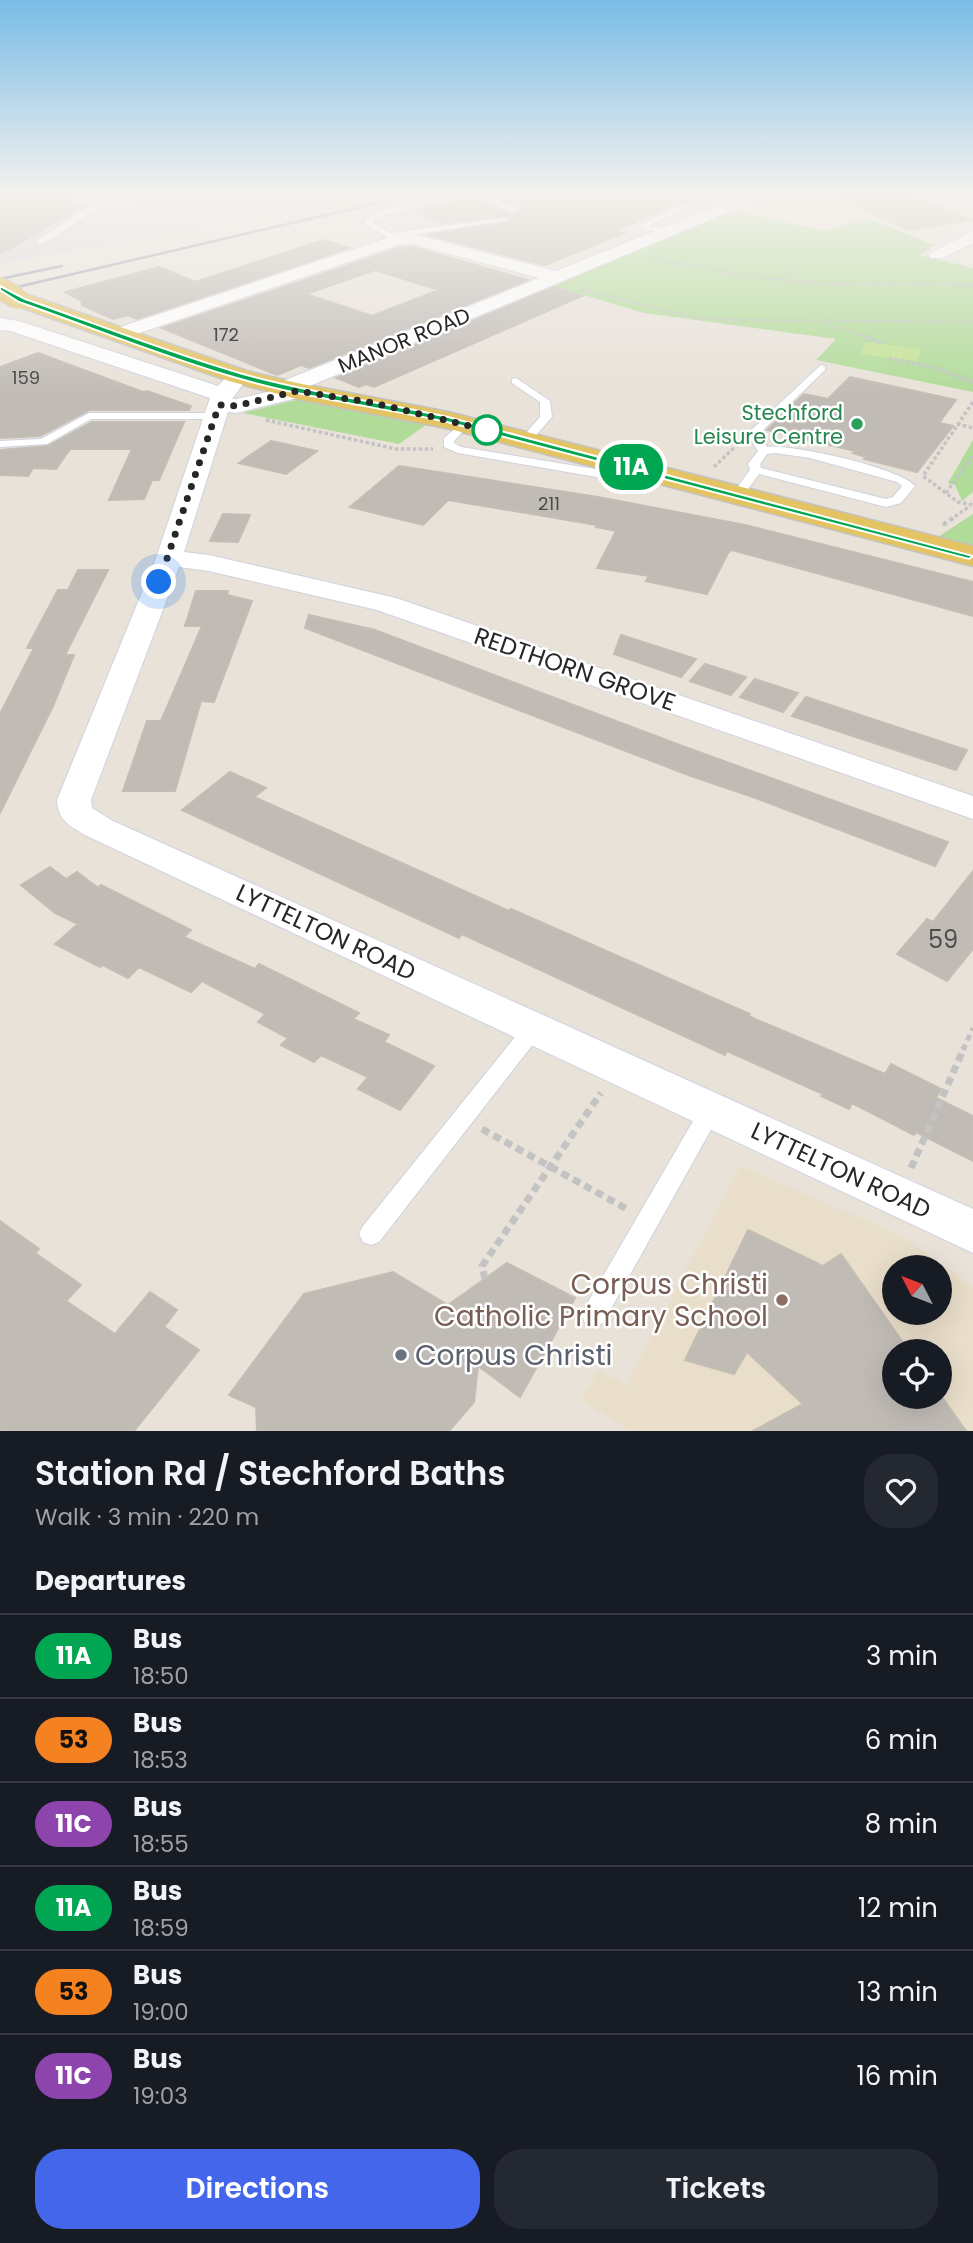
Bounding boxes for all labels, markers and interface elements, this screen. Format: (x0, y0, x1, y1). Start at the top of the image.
street label: MANOR ROAD (334, 300, 474, 380)
house number: 172 (213, 322, 239, 347)
house number: 159 (12, 365, 40, 390)
place label: Stechford Leisure Centre (694, 398, 843, 451)
unlabelled marker (472, 415, 502, 445)
marker: Stechford Leisure Centre (849, 416, 865, 432)
line badge: 11A (591, 444, 671, 490)
text: 11A (613, 450, 649, 483)
house number: 211 (538, 491, 560, 516)
your location (141, 564, 176, 599)
street label: REDTHORN GROVE (470, 619, 680, 719)
street label: LYTTELTON ROAD (231, 876, 421, 988)
house number: 59 (928, 923, 958, 956)
street label: LYTTELTON ROAD (746, 1114, 936, 1226)
north arrow (882, 1255, 952, 1325)
map controls (882, 1255, 952, 1409)
place label: Corpus Christi Catholic Primary School (434, 1265, 768, 1336)
marker: Corpus Christi Catholic Primary School (774, 1292, 790, 1308)
place label: Corpus Christi (415, 1336, 613, 1375)
button: locate (882, 1339, 952, 1409)
marker: Corpus Christi (393, 1347, 409, 1363)
text: Station Rd / Stechford Baths (35, 1450, 505, 1497)
button: heart (864, 1454, 938, 1528)
text: Walk · 3 min · 220 m (35, 1501, 259, 1533)
text: Departures (35, 1563, 186, 1599)
text: Bus (133, 1621, 182, 1657)
text: 3 min (866, 1638, 938, 1674)
text: 11A (56, 1639, 91, 1672)
text: 18:50 (133, 1660, 189, 1692)
text: Bus (133, 1705, 182, 1741)
text: 6 min (865, 1722, 938, 1758)
text: 53 (58, 1723, 89, 1756)
text: 18:53 (133, 1744, 188, 1776)
text: Bus (133, 1789, 182, 1825)
text: 8 min (865, 1806, 938, 1842)
text: 11C (55, 1807, 92, 1840)
text: 18:55 (133, 1828, 189, 1860)
text: Bus (133, 1873, 182, 1909)
text: 12 min (858, 1890, 938, 1926)
text: 11A (56, 1891, 91, 1924)
text: 18:59 (133, 1912, 189, 1944)
text: Bus (133, 1957, 182, 1993)
text: 13 min (858, 1974, 938, 2010)
text: 53 (58, 1975, 89, 2008)
text: 19:00 (133, 1996, 189, 2028)
text: Bus (133, 2041, 182, 2077)
text: 16 min (856, 2058, 938, 2094)
text: 11C (55, 2059, 92, 2092)
text: 19:03 (133, 2080, 188, 2112)
button: Directions (35, 2149, 480, 2229)
button: Tickets (494, 2149, 938, 2229)

